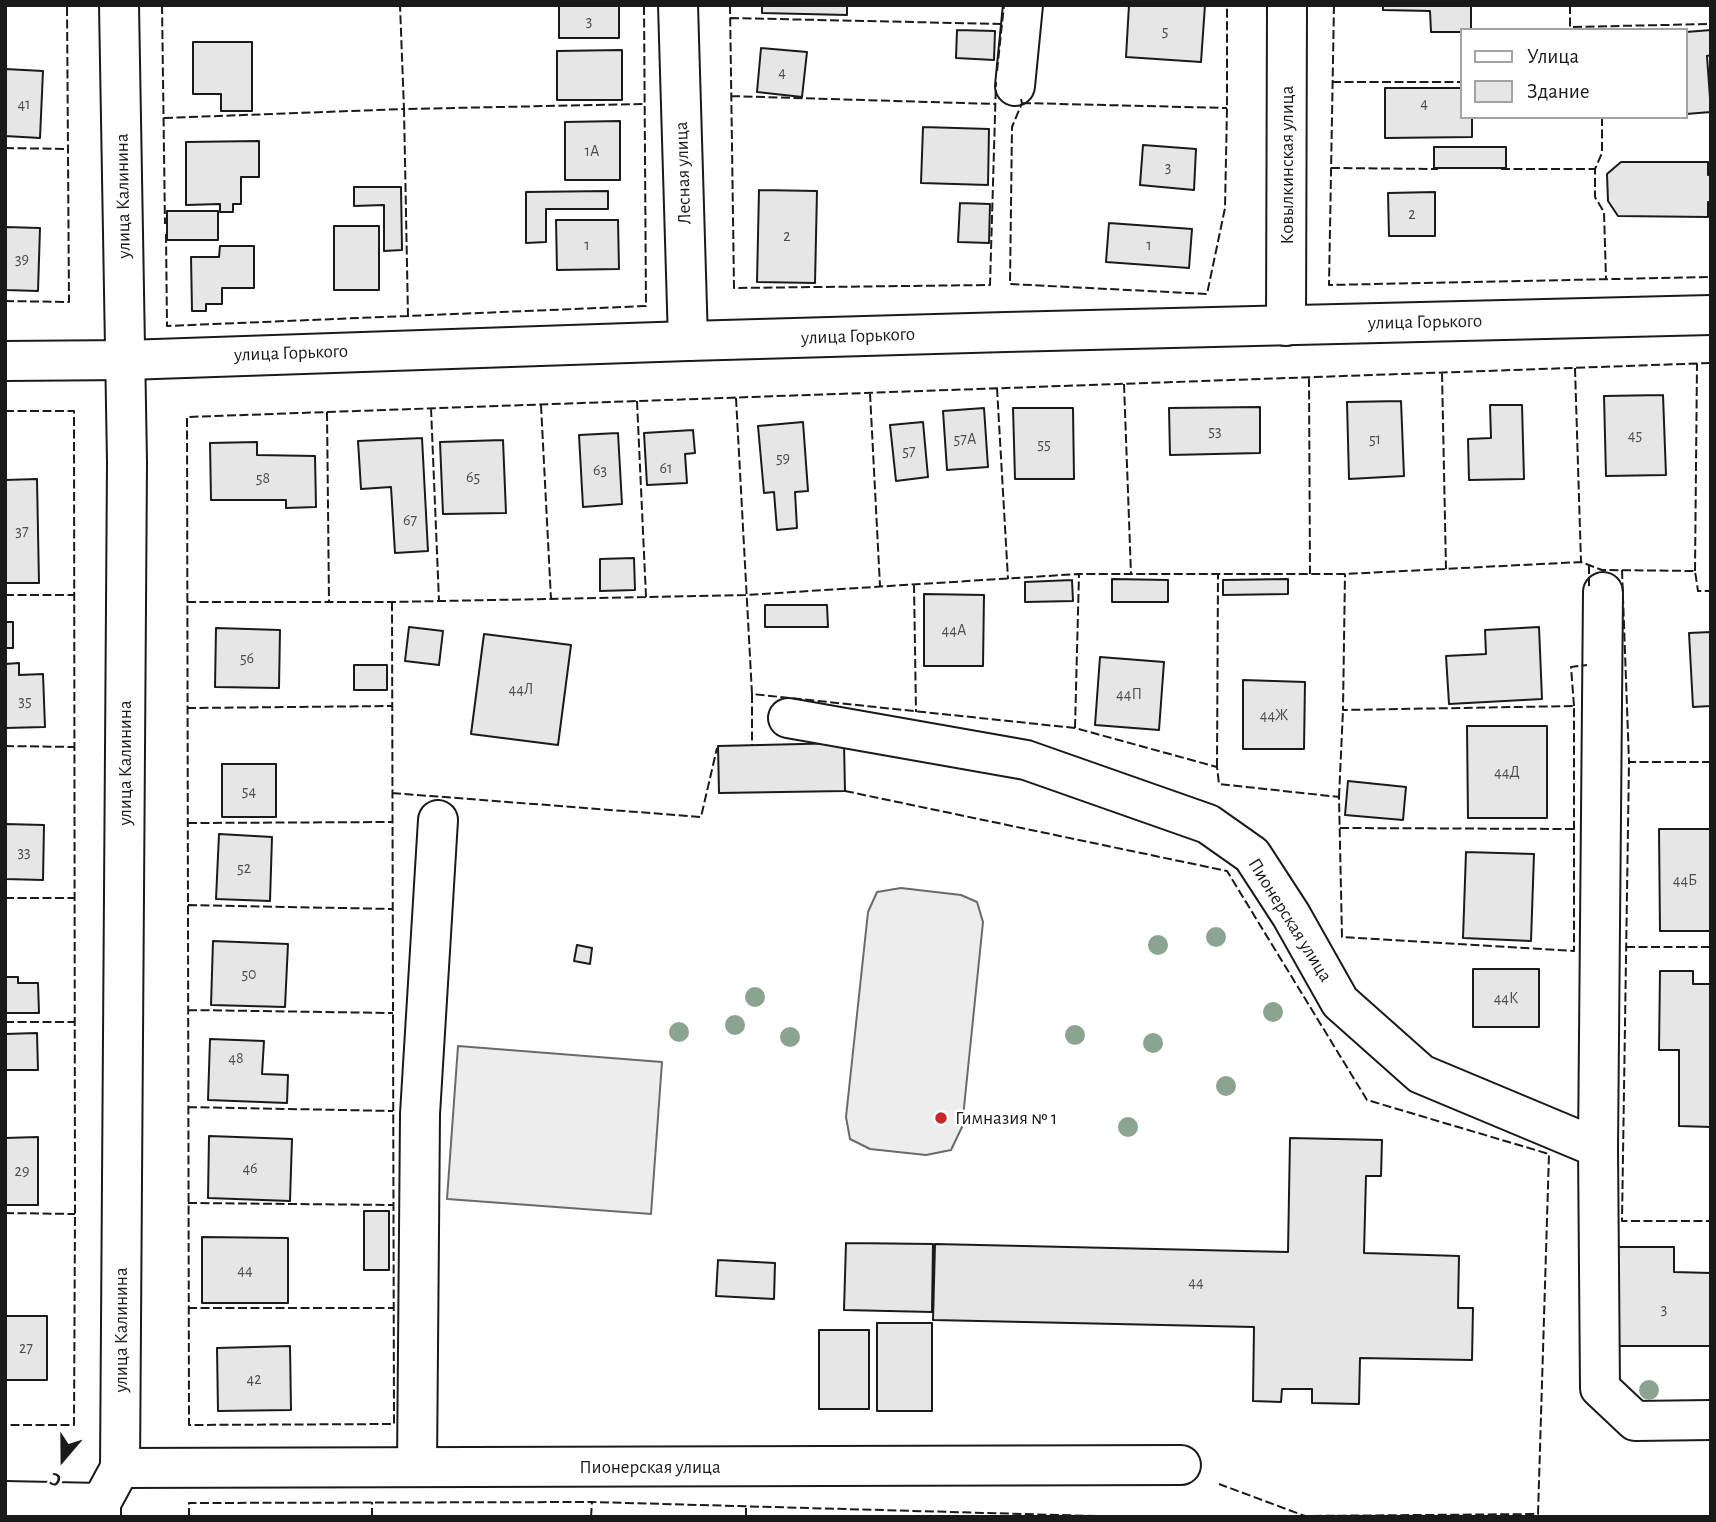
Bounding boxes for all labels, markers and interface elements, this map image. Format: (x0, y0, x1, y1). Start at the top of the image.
house number: 3 (586, 11, 592, 31)
house number: 5 (1162, 21, 1168, 41)
legend (1460, 28, 1688, 119)
text: Улица (1527, 46, 1579, 67)
house number: 4 (778, 62, 786, 82)
text: Здание (1527, 81, 1590, 102)
street label: Ковылкинская улица (1276, 86, 1298, 244)
house number: 4 (1420, 93, 1428, 113)
house number: 41 (17, 94, 31, 114)
street label: Лесная улица (670, 121, 696, 225)
street label: улица Калинина (111, 133, 135, 259)
house number: 1А (585, 141, 599, 161)
house number: 3 (1165, 157, 1171, 177)
house number: 2 (1408, 204, 1416, 224)
house number: 2 (783, 226, 791, 246)
house number: 1 (584, 235, 590, 255)
house number: 1 (1146, 235, 1152, 255)
house number: 39 (15, 249, 29, 269)
street label: улица Горького (1368, 310, 1482, 334)
street label: улица Горького (801, 323, 915, 349)
street label: улица Горького (234, 340, 348, 366)
house number: 53 (1208, 421, 1222, 441)
house number: 45 (1628, 425, 1642, 445)
house number: 57А (954, 429, 976, 449)
house number: 51 (1369, 429, 1381, 449)
house number: 55 (1037, 434, 1051, 454)
house number: 57 (902, 441, 916, 461)
house number: 59 (776, 448, 790, 468)
house number: 61 (659, 458, 673, 478)
house number: 63 (593, 460, 607, 480)
house number: 65 (466, 467, 480, 487)
house number: 58 (256, 468, 270, 488)
house number: 67 (403, 510, 417, 530)
house number: 37 (15, 521, 29, 541)
house number: 44А (942, 620, 966, 640)
house number: 56 (240, 648, 254, 668)
house number: 44Л (509, 679, 533, 699)
house number: 44П (1116, 684, 1142, 704)
house number: 35 (18, 691, 32, 711)
street label: улица Калинина (114, 700, 136, 826)
house number: 44Ж (1260, 705, 1288, 725)
house number: 44Д (1494, 762, 1520, 782)
house number: 54 (242, 781, 256, 801)
house number: 33 (17, 842, 31, 862)
street label: Пионерская улица (1243, 854, 1337, 986)
house number: 52 (237, 858, 251, 878)
house number: 44Б (1673, 870, 1697, 890)
house number: 50 (241, 964, 257, 984)
house number: 44К (1494, 988, 1518, 1008)
house number: 48 (228, 1048, 244, 1068)
place label: Гимназия № 1 (955, 1107, 1057, 1129)
marker: Гимназия № 1 (933, 1110, 949, 1126)
house number: 46 (242, 1158, 258, 1178)
house number: 29 (15, 1161, 29, 1181)
house number: 44 (237, 1260, 253, 1280)
street label: улица Калинина (110, 1267, 132, 1393)
house number: 44 (1188, 1272, 1204, 1292)
house number: 3 (1661, 1299, 1667, 1319)
house number: 27 (19, 1338, 33, 1358)
house number: 42 (247, 1369, 261, 1389)
north arrow (28, 1424, 98, 1494)
street label: Пионерская улица (579, 1456, 721, 1478)
text: С (47, 1468, 64, 1490)

